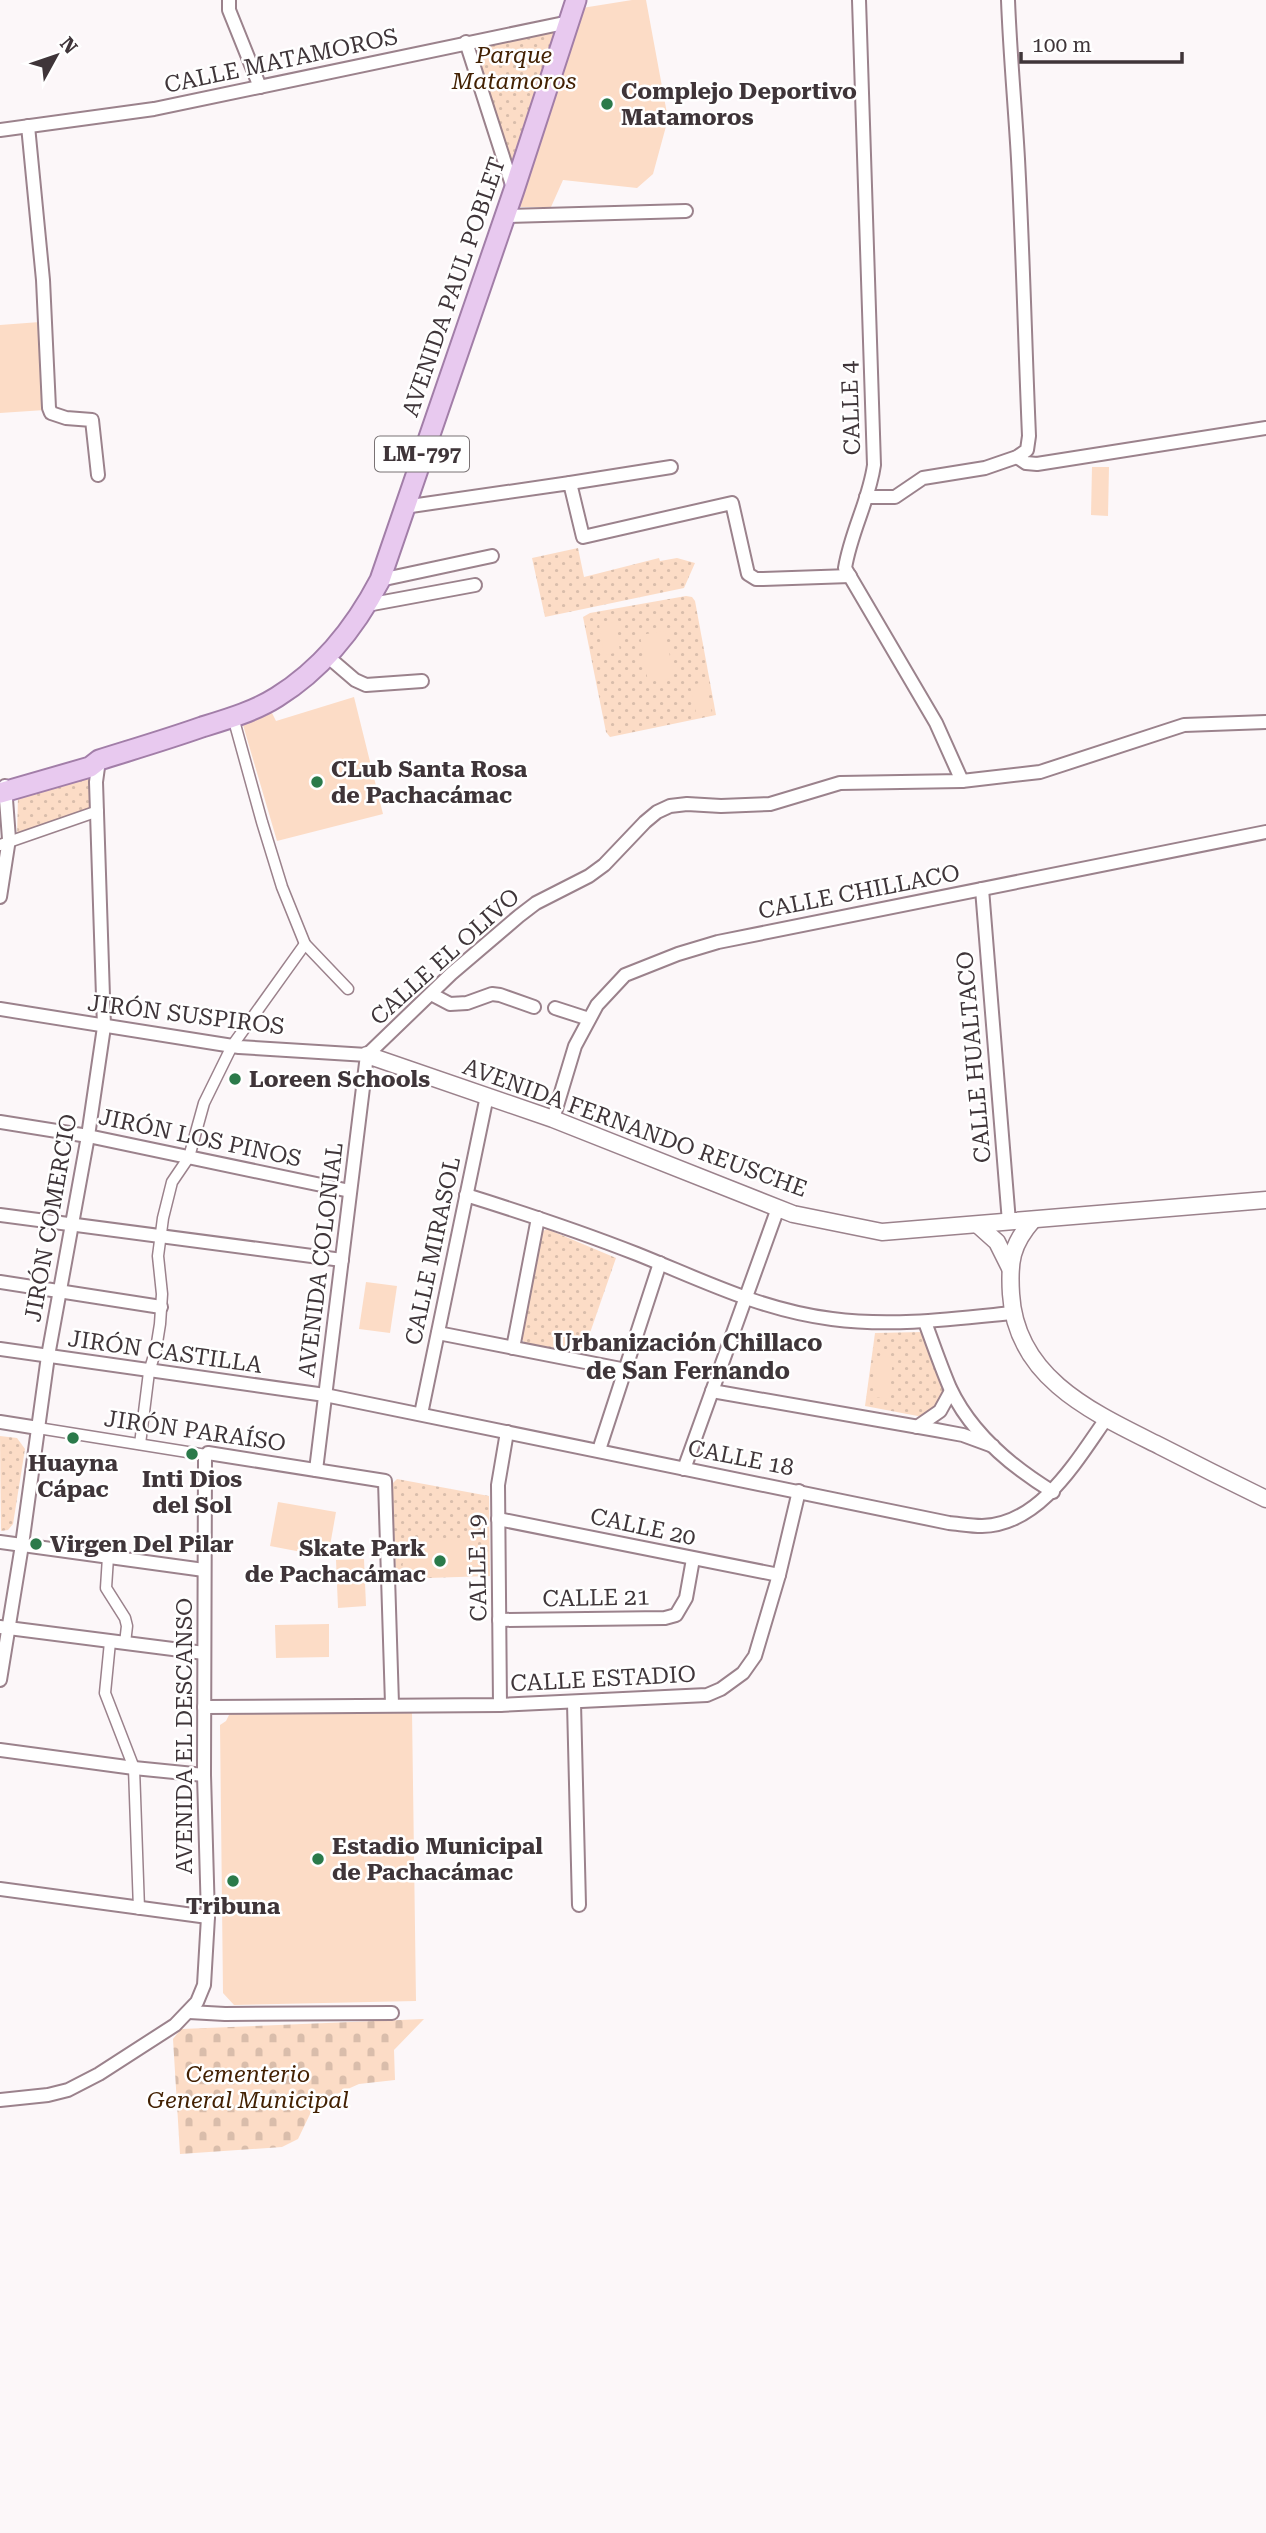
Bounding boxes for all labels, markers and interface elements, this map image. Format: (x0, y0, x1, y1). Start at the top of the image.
north arrow (21, 21, 91, 91)
scale bar (1021, 21, 1182, 65)
street label: CALLE MATAMOROS (162, 23, 400, 99)
text: N (55, 32, 82, 59)
text: 100 m (1032, 33, 1092, 57)
park label: Parque Matamoros (451, 42, 576, 95)
place label: Complejo Deportivo Matamoros (621, 78, 857, 131)
marker: Complejo Deportivo Matamoros (599, 96, 615, 112)
street label: AVENIDA PAUL POBLET (397, 154, 511, 420)
street label: CALLE 4 (836, 360, 866, 456)
road number: LM-797 (375, 436, 469, 472)
place label: CLub Santa Rosa de Pachacámac (331, 756, 528, 809)
marker: CLub Santa Rosa de Pachacámac (309, 774, 325, 790)
street label: CALLE CHILLACO (756, 859, 962, 925)
street label: CALLE EL OLIVO (365, 883, 525, 1031)
street label: CALLE HUALTACO (951, 950, 997, 1164)
street label: JIRÓN SUSPIROS (86, 989, 286, 1040)
street label: AVENIDA FERNANDO REUSCHE (459, 1053, 811, 1203)
place label: Loreen Schools (249, 1066, 430, 1093)
marker: Loreen Schools (227, 1071, 243, 1087)
street label: JIRÓN LOS PINOS (96, 1102, 304, 1173)
street label: JIRÓN COMERCIO (18, 1112, 83, 1324)
street label: AVENIDA COLONIAL (293, 1141, 349, 1379)
street label: CALLE MIRASOL (400, 1155, 466, 1347)
street label: JIRÓN CASTILLA (66, 1324, 264, 1379)
district label: Urbanización Chillaco de San Fernando (554, 1329, 822, 1385)
street label: JIRÓN PARAÍSO (102, 1404, 288, 1457)
marker: Huayna Cápac (65, 1430, 81, 1446)
street label: CALLE 18 (686, 1435, 796, 1482)
marker: Inti Dios del Sol (184, 1446, 200, 1462)
place label: Huayna Cápac (28, 1450, 118, 1503)
place label: Inti Dios del Sol (142, 1466, 242, 1519)
street label: CALLE 20 (588, 1503, 698, 1551)
street label: CALLE 19 (464, 1514, 492, 1622)
place label: Virgen Del Pilar (50, 1531, 234, 1558)
place label: Skate Park de Pachacámac (245, 1535, 426, 1588)
marker: Virgen Del Pilar (28, 1536, 44, 1552)
marker: Skate Park de Pachacámac (432, 1553, 448, 1569)
street label: CALLE 21 (542, 1584, 650, 1612)
street label: AVENIDA EL DESCANSO (171, 1598, 198, 1874)
street label: CALLE ESTADIO (510, 1661, 696, 1697)
place label: Estadio Municipal de Pachacámac (332, 1833, 543, 1886)
marker: Estadio Municipal de Pachacámac (310, 1851, 326, 1867)
marker: Tribuna (225, 1873, 241, 1889)
place label: Tribuna (186, 1893, 281, 1920)
park label: Cementerio General Municipal (147, 2061, 349, 2114)

